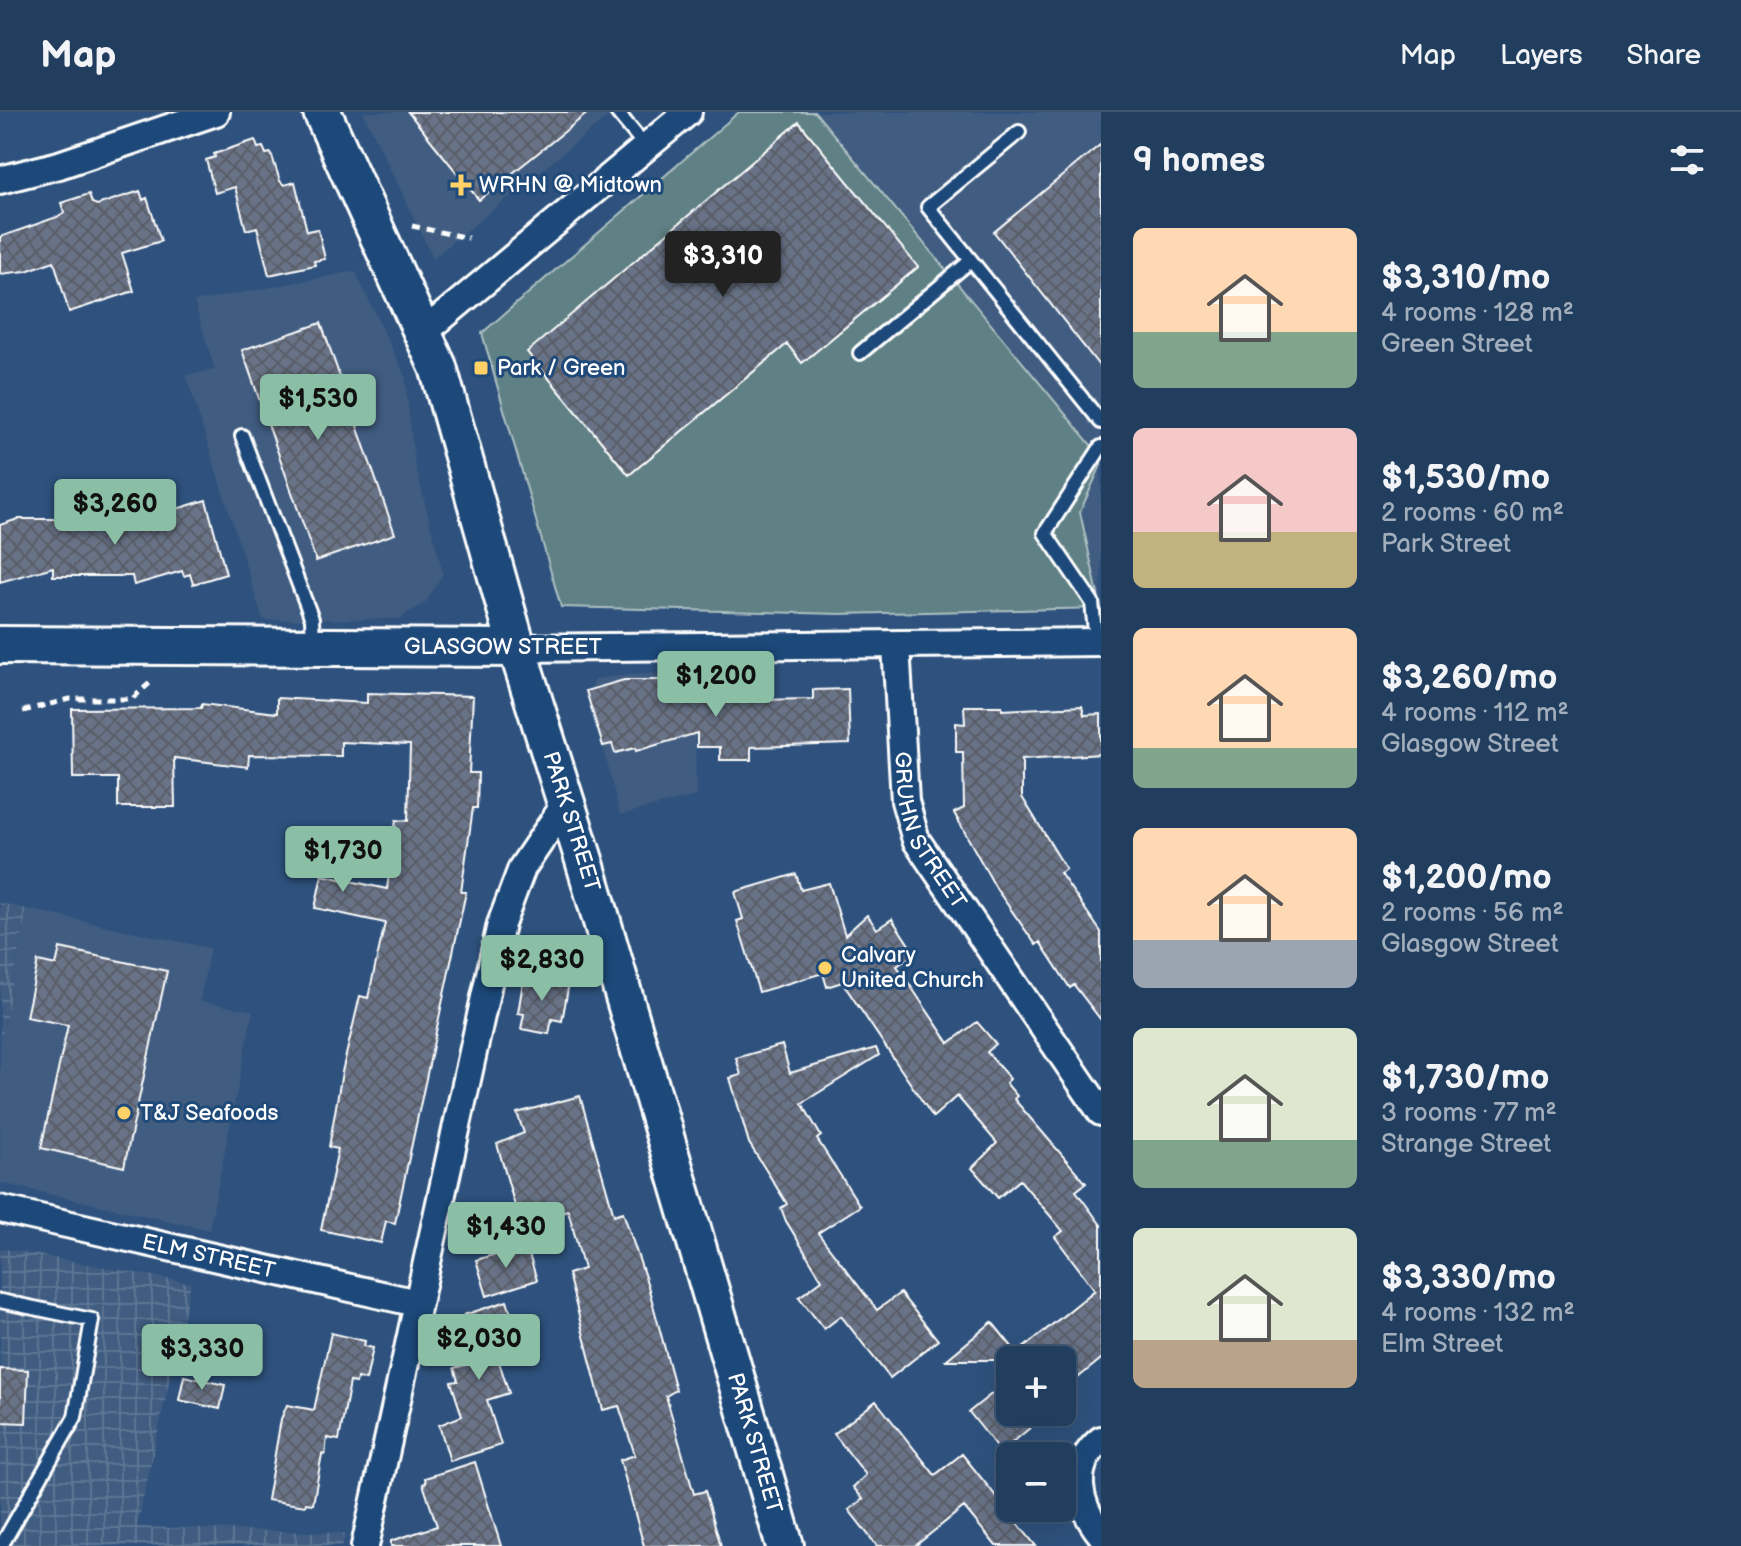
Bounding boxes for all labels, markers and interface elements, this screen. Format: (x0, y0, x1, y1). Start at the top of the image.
text: Map (40, 33, 116, 78)
text: Map (1400, 39, 1456, 72)
text: Layers (1500, 39, 1583, 72)
text: Share (1627, 39, 1701, 72)
icon: filters (1665, 138, 1709, 182)
text: 9 homes (1133, 140, 1265, 181)
place label: WRHN @ Midtown (479, 172, 662, 199)
marker: WRHN @ Midtown (450, 174, 472, 196)
pin: $3,310 (658, 231, 788, 299)
text: $3,310 (683, 241, 763, 272)
text: $3,310/mo (1381, 257, 1550, 298)
icon: home (1197, 260, 1293, 356)
text: 4 rooms · 128 m² (1381, 298, 1574, 329)
text: Green Street (1381, 329, 1533, 360)
place label: Park / Green (497, 355, 625, 382)
marker: Park / Green (472, 359, 490, 377)
pin: $1,530 (253, 374, 383, 442)
text: $1,530 (278, 384, 358, 415)
text: $1,530/mo (1381, 457, 1550, 498)
icon: home (1197, 460, 1293, 556)
pin: $3,260 (50, 479, 180, 547)
text: $3,260 (72, 489, 158, 520)
text: 2 rooms · 60 m² (1381, 498, 1564, 529)
text: Park Street (1381, 529, 1511, 560)
street label: GLASGOW STREET (404, 634, 602, 661)
pin: $1,200 (651, 651, 781, 719)
text: $3,260/mo (1381, 657, 1557, 698)
icon: home (1197, 660, 1293, 756)
text: $1,200 (675, 661, 757, 692)
text: 4 rooms · 112 m² (1381, 698, 1569, 729)
text: Glasgow Street (1381, 729, 1559, 760)
street label: PARK STREET (537, 748, 606, 895)
street label: GRUHN STREET (889, 751, 972, 914)
pin: $1,730 (278, 826, 408, 894)
text: $1,730 (303, 836, 383, 867)
text: $1,200/mo (1381, 857, 1552, 898)
icon: home (1197, 860, 1293, 956)
text: 2 rooms · 56 m² (1381, 898, 1564, 929)
text: Glasgow Street (1381, 929, 1559, 960)
pin: $2,830 (477, 935, 607, 1003)
place label: Calvary United Church (841, 942, 984, 994)
text: $2,830 (499, 945, 585, 976)
marker: Calvary United Church (816, 959, 834, 977)
text: $1,730/mo (1381, 1057, 1549, 1098)
icon: home (1197, 1060, 1293, 1156)
text: 3 rooms · 77 m² (1381, 1098, 1557, 1129)
place label: T&J Seafoods (140, 1100, 279, 1127)
marker: T&J Seafoods (115, 1104, 133, 1122)
text: Strange Street (1381, 1129, 1551, 1160)
pin: $1,430 (441, 1202, 571, 1270)
text: $1,430 (466, 1212, 546, 1243)
street label: ELM STREET (140, 1228, 278, 1284)
text: $3,330/mo (1381, 1257, 1556, 1298)
icon: home (1197, 1260, 1293, 1356)
text: 4 rooms · 132 m² (1381, 1298, 1575, 1329)
pin: $2,030 (414, 1314, 544, 1382)
pin: $3,330 (137, 1324, 267, 1392)
text: $2,030 (436, 1324, 522, 1355)
text: Elm Street (1381, 1329, 1503, 1360)
text: $3,330 (160, 1334, 244, 1365)
map controls (996, 1346, 1076, 1522)
button: + (996, 1346, 1076, 1426)
street label: PARK STREET (721, 1370, 788, 1517)
button: − (996, 1442, 1076, 1522)

